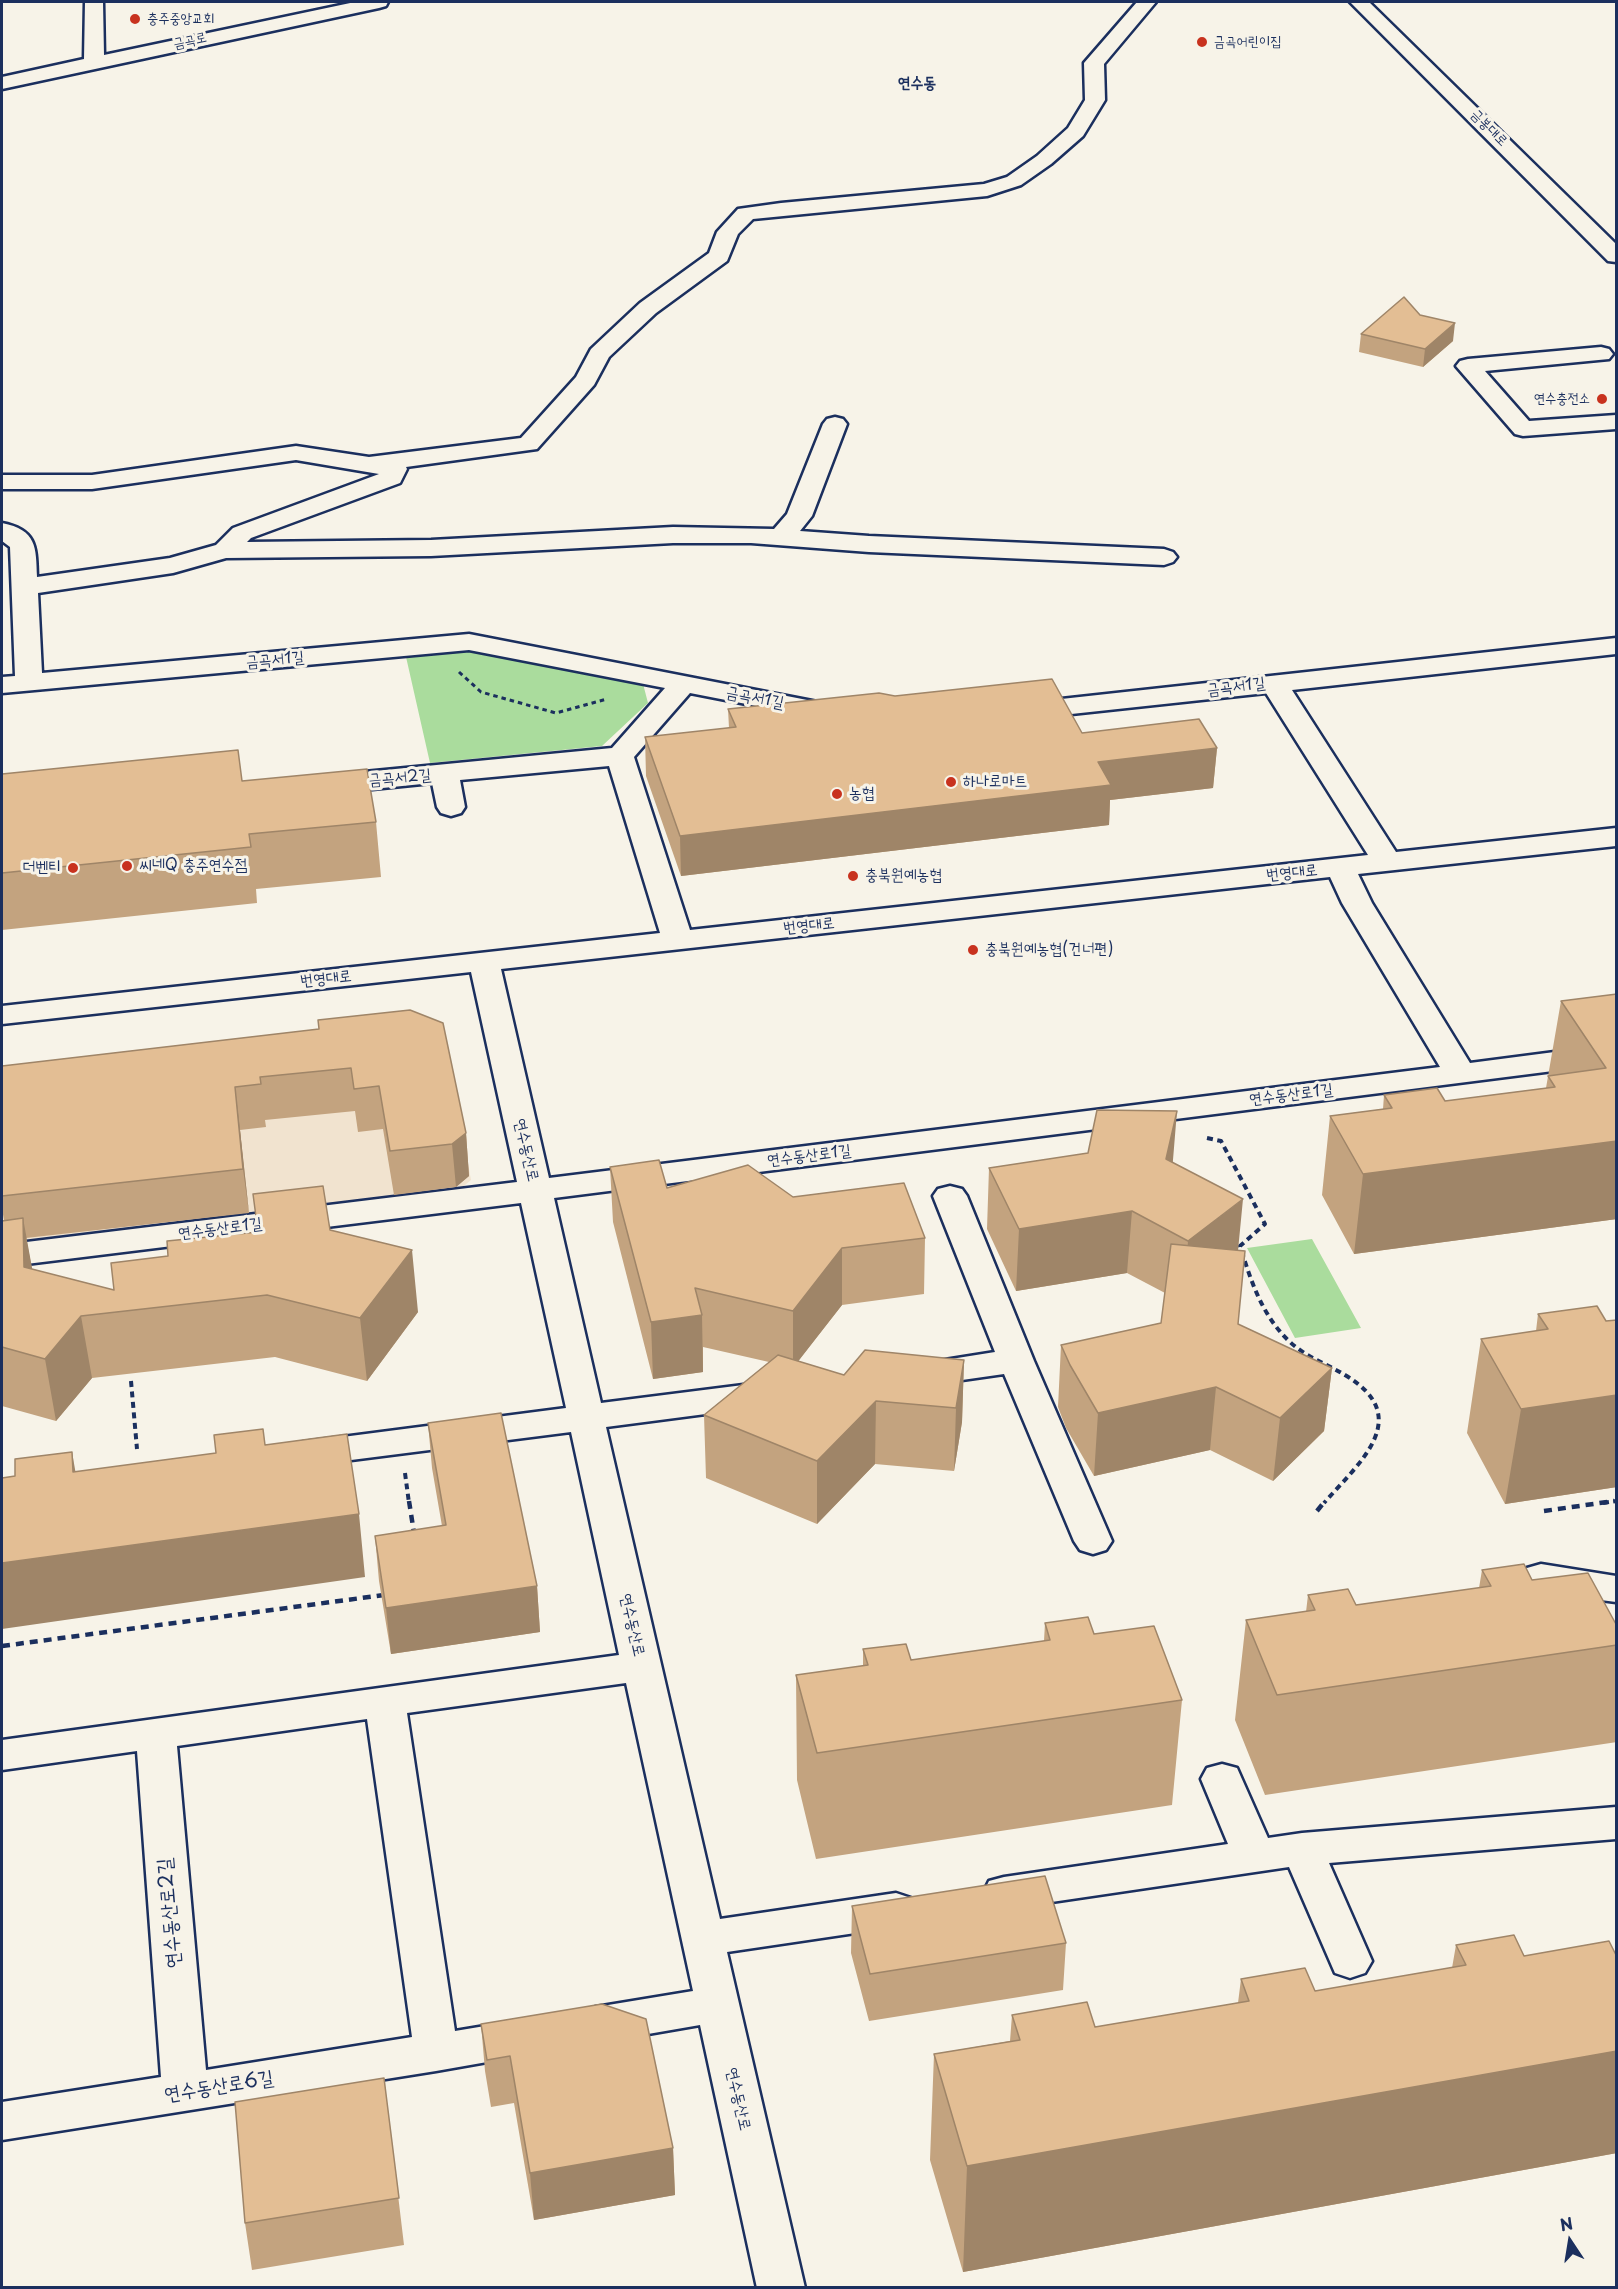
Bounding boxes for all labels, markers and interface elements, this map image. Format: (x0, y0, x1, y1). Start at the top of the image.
place label: 충주중앙교회 (147, 11, 215, 27)
marker: 충주중앙교회 (128, 12, 142, 26)
street label: 금곡로 (172, 29, 208, 53)
place label: 금곡어린이집 (1214, 34, 1282, 50)
marker: 금곡어린이집 (1195, 35, 1209, 49)
district label: 연수동 (898, 74, 936, 94)
street label: 금봉대로 (1467, 106, 1511, 150)
place label: 연수충전소 (1534, 391, 1590, 407)
marker: 연수충전소 (1595, 392, 1609, 406)
street label: 금곡서1길 (245, 648, 305, 672)
street label: 금곡서1길 (1206, 674, 1266, 700)
street label: 금곡서1길 (724, 683, 786, 713)
street label: 금곡서2길 (368, 766, 432, 790)
place label: 하나로마트 (963, 772, 1027, 792)
marker: 하나로마트 (944, 775, 958, 789)
place label: 농협 (849, 784, 875, 804)
marker: 농협 (830, 787, 844, 801)
place label: 씨네Q 충주연수점 (139, 856, 247, 876)
place label: 더벤티 (22, 858, 61, 878)
marker: 씨네Q 충주연수점 (120, 859, 134, 873)
marker: 더벤티 (66, 861, 80, 875)
street label: 번영대로 (1265, 861, 1319, 885)
place label: 충북원예농협 (865, 866, 942, 886)
marker: 충북원예농협 (846, 869, 860, 883)
street label: 번영대로 (782, 914, 836, 938)
place label: 충북원예농협(건너편) (985, 940, 1113, 960)
marker: 충북원예농협(건너편) (966, 943, 980, 957)
street label: 번영대로 (299, 967, 353, 991)
street label: 연수동산로1길 (1248, 1080, 1334, 1110)
street label: 연수동산로 (509, 1116, 543, 1184)
street label: 연수동산로1길 (766, 1141, 852, 1171)
street label: 연수동산로1길 (177, 1214, 263, 1244)
street label: 연수동산로 (615, 1591, 649, 1659)
street label: 연수동산로2길 (153, 1857, 187, 1969)
street label: 연수동산로 (721, 2065, 755, 2133)
street label: 연수동산로6길 (163, 2066, 275, 2108)
text: N (1558, 2210, 1575, 2236)
north arrow (1540, 2211, 1600, 2271)

